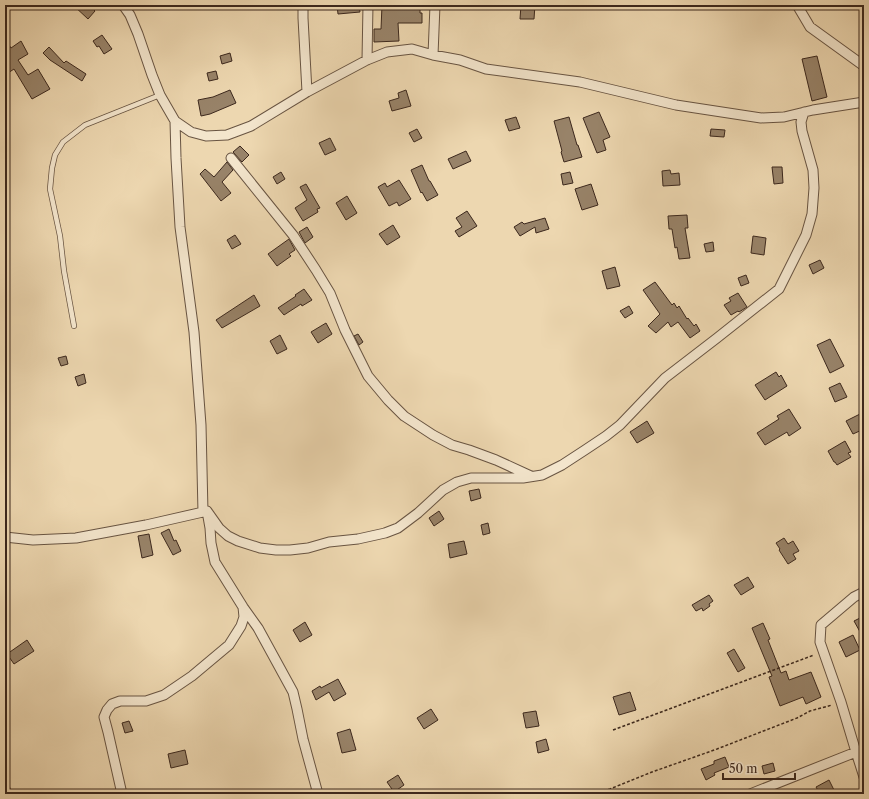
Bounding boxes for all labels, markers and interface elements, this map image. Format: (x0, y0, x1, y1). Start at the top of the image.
scale bar (723, 755, 795, 781)
text: 50 m (729, 761, 758, 776)

